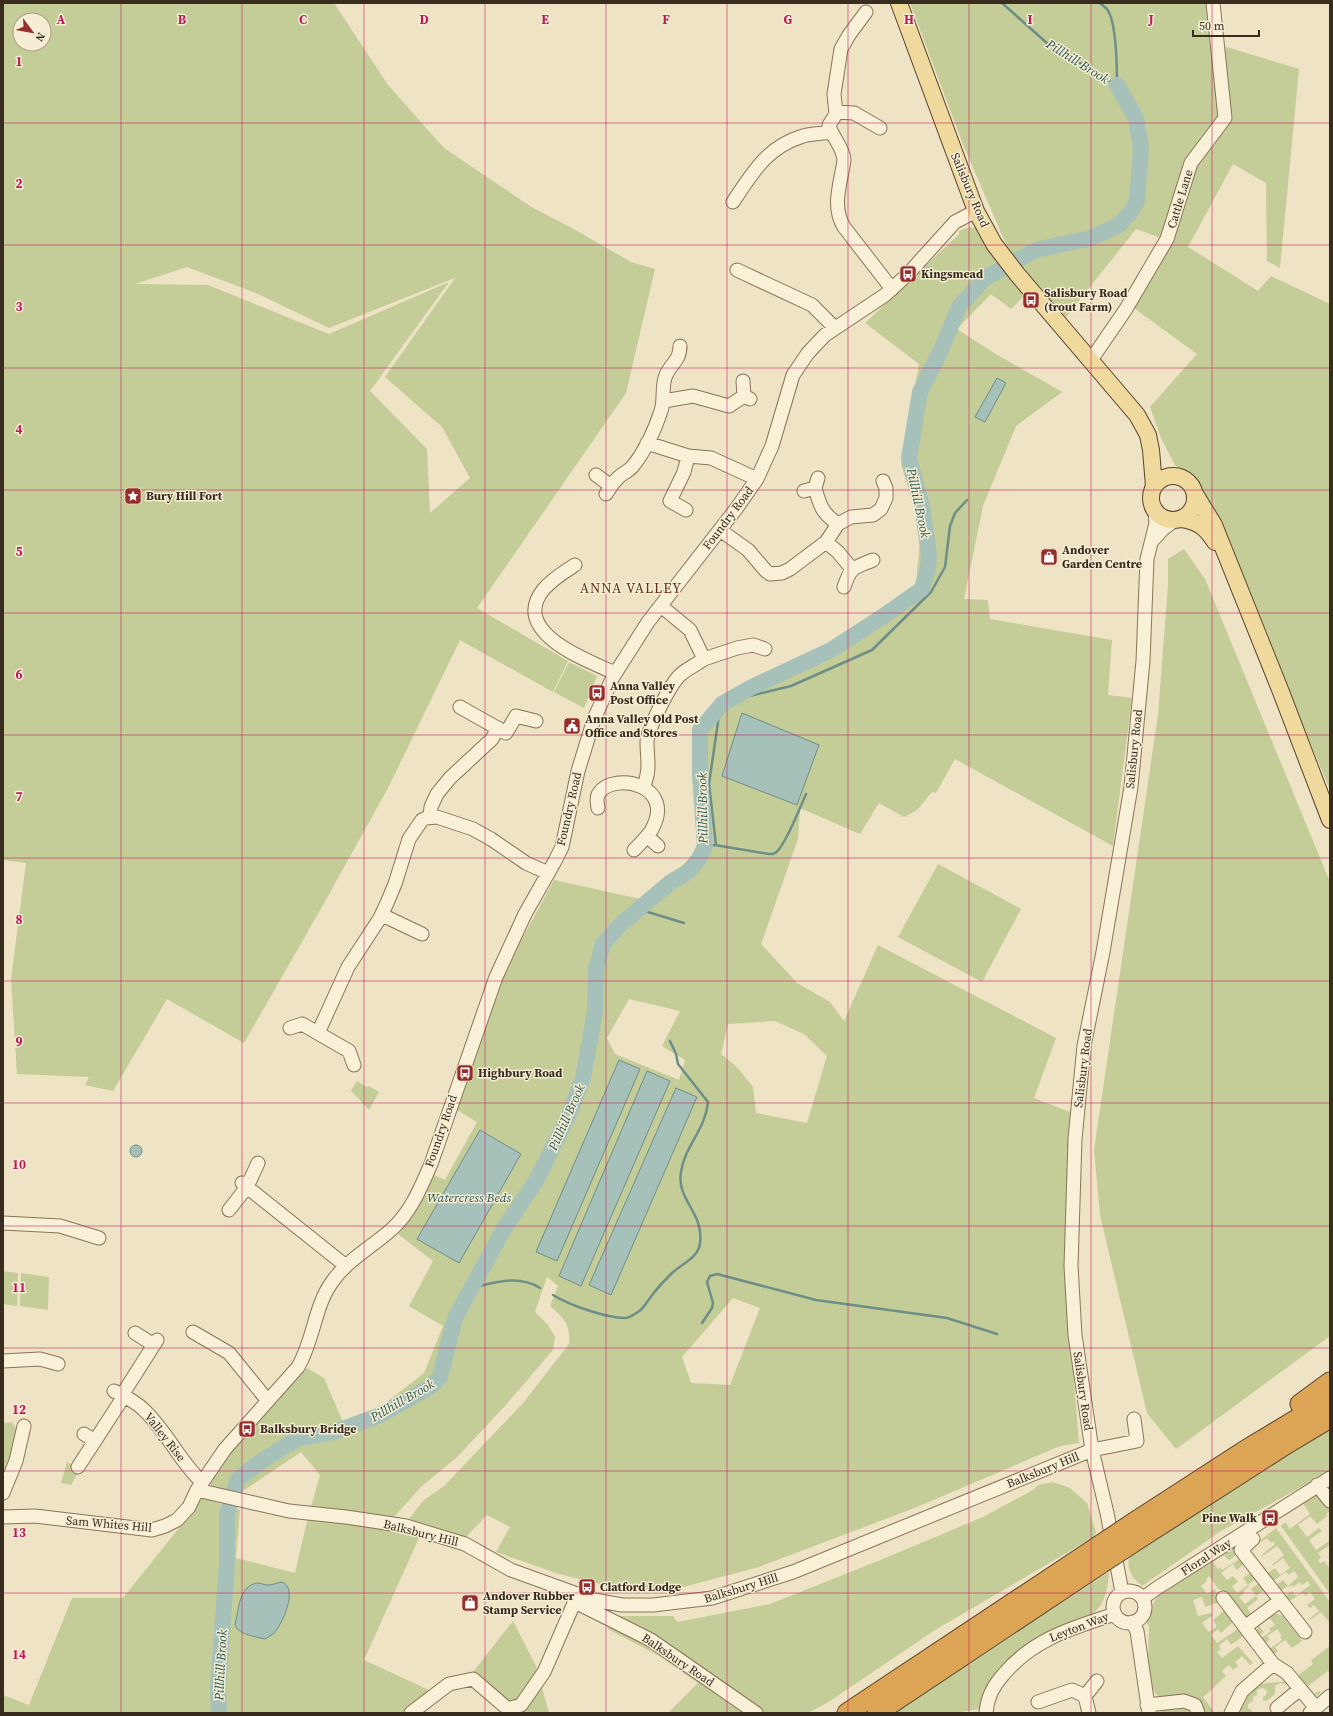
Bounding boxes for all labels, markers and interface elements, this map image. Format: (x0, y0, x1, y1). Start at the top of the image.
text: A (57, 11, 66, 28)
text: B (178, 11, 187, 28)
text: C (299, 11, 307, 28)
text: D (419, 11, 429, 28)
text: E (541, 11, 549, 28)
text: F (662, 11, 670, 28)
text: G (784, 11, 793, 28)
text: H (904, 11, 914, 28)
text: I (1027, 11, 1033, 28)
text: J (1147, 11, 1154, 28)
north arrow (12, 12, 52, 52)
scale bar (1193, 12, 1259, 38)
text: 50 m (1199, 18, 1225, 34)
text: N (32, 30, 49, 44)
water label: Pillhill Brook (1042, 35, 1113, 88)
text: 1 (15, 53, 23, 70)
street label: Salisbury Road (947, 150, 993, 230)
street label: Cattle Lane (1163, 168, 1197, 230)
text: 2 (15, 175, 23, 192)
bus stop icon: Kingsmead (898, 264, 918, 284)
place label: Kingsmead (921, 266, 983, 282)
place label: Salisbury Road (trout Farm) (1044, 285, 1127, 315)
bus stop icon: Salisbury Road (trout Farm) (1021, 290, 1041, 310)
text: 3 (15, 298, 23, 315)
text: 4 (15, 421, 23, 438)
water label: Pillhill Brook (903, 466, 934, 541)
street label: Foundry Road (699, 483, 757, 553)
place icon: Bury Hill Fort (123, 486, 143, 506)
place label: Bury Hill Fort (146, 488, 223, 504)
place label: Andover Garden Centre (1062, 542, 1142, 572)
text: 5 (15, 543, 23, 560)
shop icon: Andover Garden Centre (1039, 547, 1059, 567)
district label: ANNA VALLEY (580, 578, 682, 598)
text: 6 (15, 666, 23, 683)
place label: Anna Valley Post Office (610, 678, 676, 708)
bus stop icon: Anna Valley Post Office (587, 683, 607, 703)
street label: Salisbury Road (1122, 708, 1146, 789)
place label: Anna Valley Old Post Office and Stores (585, 711, 699, 741)
public building icon: Anna Valley Old Post Office and Stores (562, 716, 582, 736)
street label: Foundry Road (553, 770, 585, 847)
water label: Pillhill Brook (693, 771, 712, 845)
text: 7 (15, 788, 23, 805)
text: 8 (15, 911, 23, 928)
street label: Salisbury Road (1070, 1027, 1096, 1108)
text: 9 (15, 1033, 23, 1050)
bus stop icon: Highbury Road (455, 1063, 475, 1083)
place label: Highbury Road (478, 1065, 562, 1081)
water label: Pillhill Brook (544, 1080, 589, 1154)
street label: Foundry Road (421, 1093, 461, 1169)
text: 10 (12, 1156, 26, 1173)
water label: Watercress Beds (427, 1189, 511, 1206)
text: 11 (12, 1279, 26, 1296)
street label: Salisbury Road (1070, 1350, 1096, 1432)
water label: Pillhill Brook (366, 1375, 438, 1426)
text: 12 (12, 1401, 26, 1418)
street label: Valley Rise (141, 1409, 189, 1465)
bus stop icon: Balksbury Bridge (237, 1419, 257, 1439)
place label: Balksbury Bridge (260, 1421, 357, 1437)
street label: Balksbury Hill (1004, 1448, 1082, 1492)
bus stop icon: Pine Walk (1260, 1508, 1280, 1528)
place label: Pine Walk (1202, 1510, 1258, 1526)
street label: Sam Whites Hill (65, 1512, 153, 1536)
street label: Balksbury Hill (382, 1516, 461, 1550)
text: 13 (12, 1524, 26, 1541)
street label: Floral Way (1178, 1534, 1235, 1579)
street label: Balksbury Hill (702, 1569, 781, 1607)
bus stop icon: Clatford Lodge (577, 1577, 597, 1597)
place label: Clatford Lodge (600, 1579, 681, 1595)
place label: Andover Rubber Stamp Service (483, 1588, 575, 1618)
shop icon: Andover Rubber Stamp Service (460, 1593, 480, 1613)
street label: Leyton Way (1047, 1608, 1112, 1646)
water label: Pillhill Brook (210, 1628, 231, 1702)
street label: Balksbury Road (639, 1630, 717, 1690)
text: 14 (12, 1646, 26, 1663)

